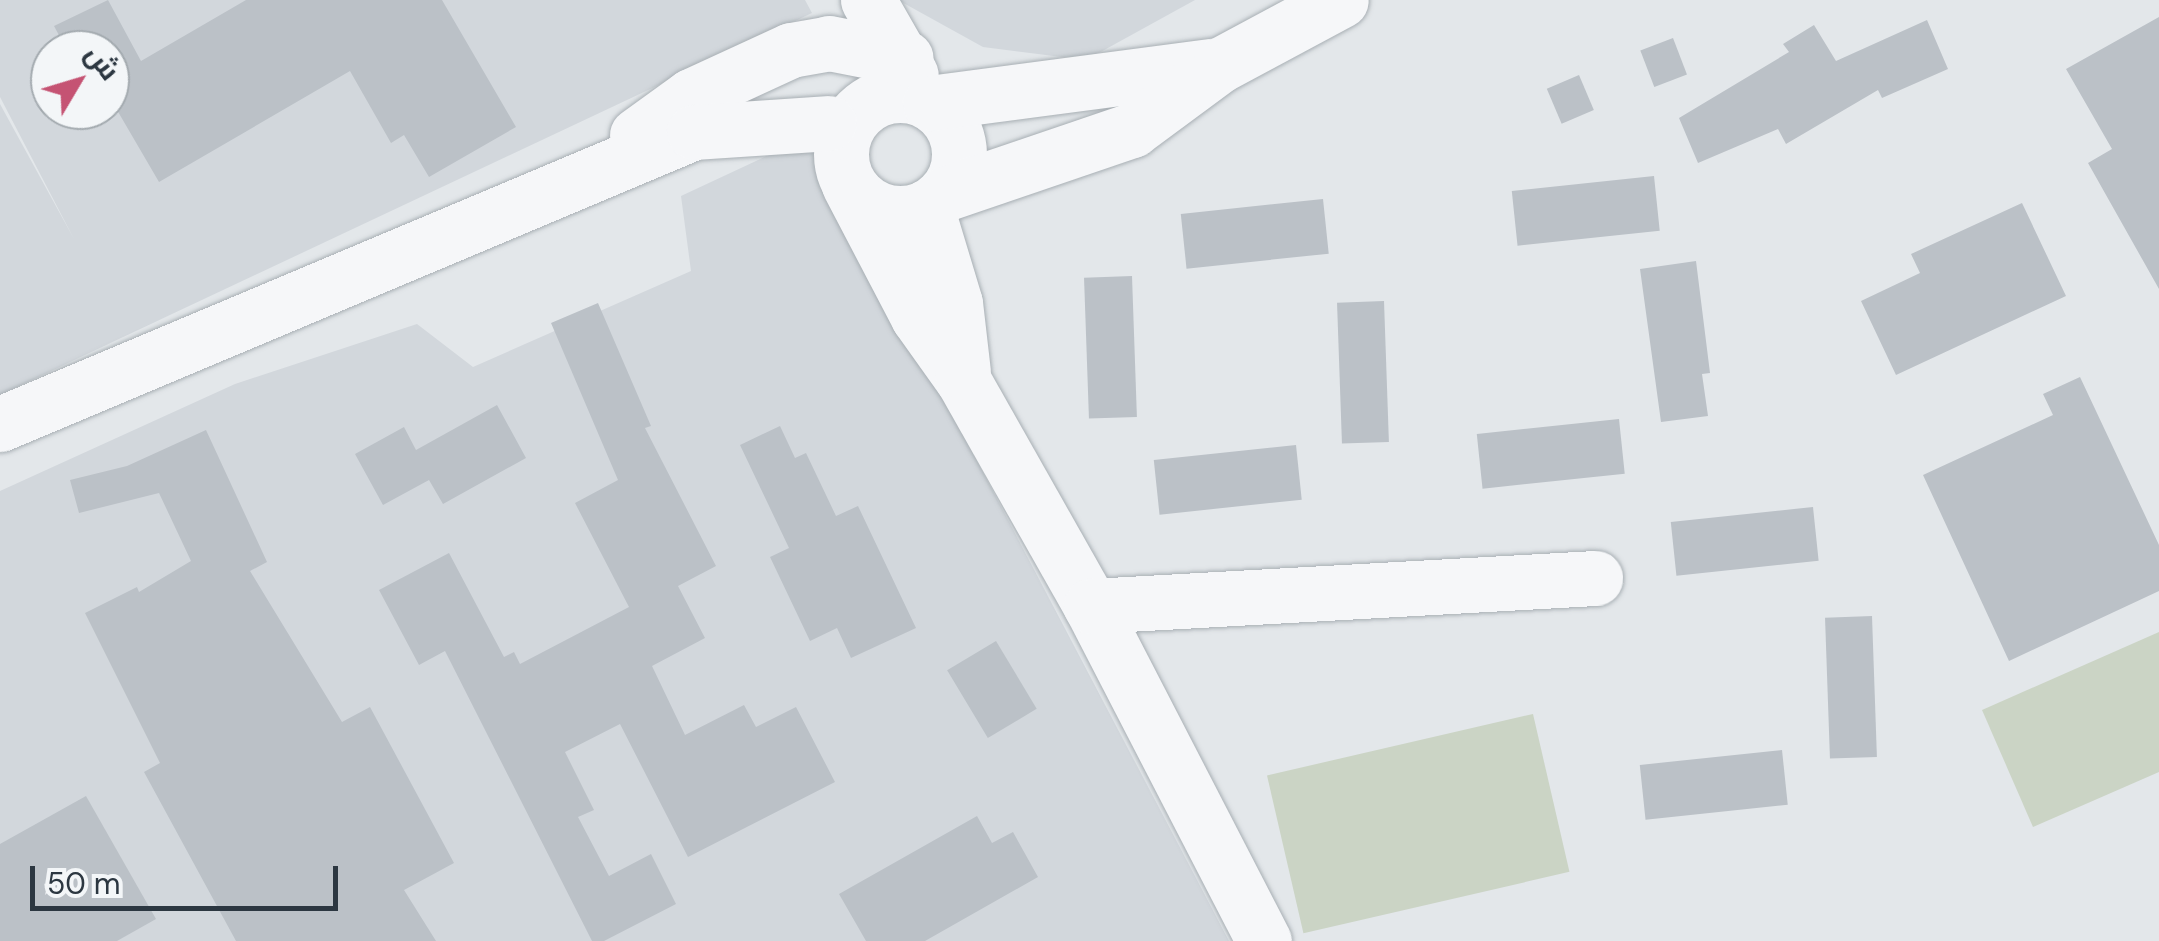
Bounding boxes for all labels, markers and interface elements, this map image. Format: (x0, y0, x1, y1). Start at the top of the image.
north arrow (30, 30, 130, 130)
text: ش (77, 37, 128, 88)
scale bar (35, 846, 342, 908)
text: 50 m (47, 864, 121, 903)

